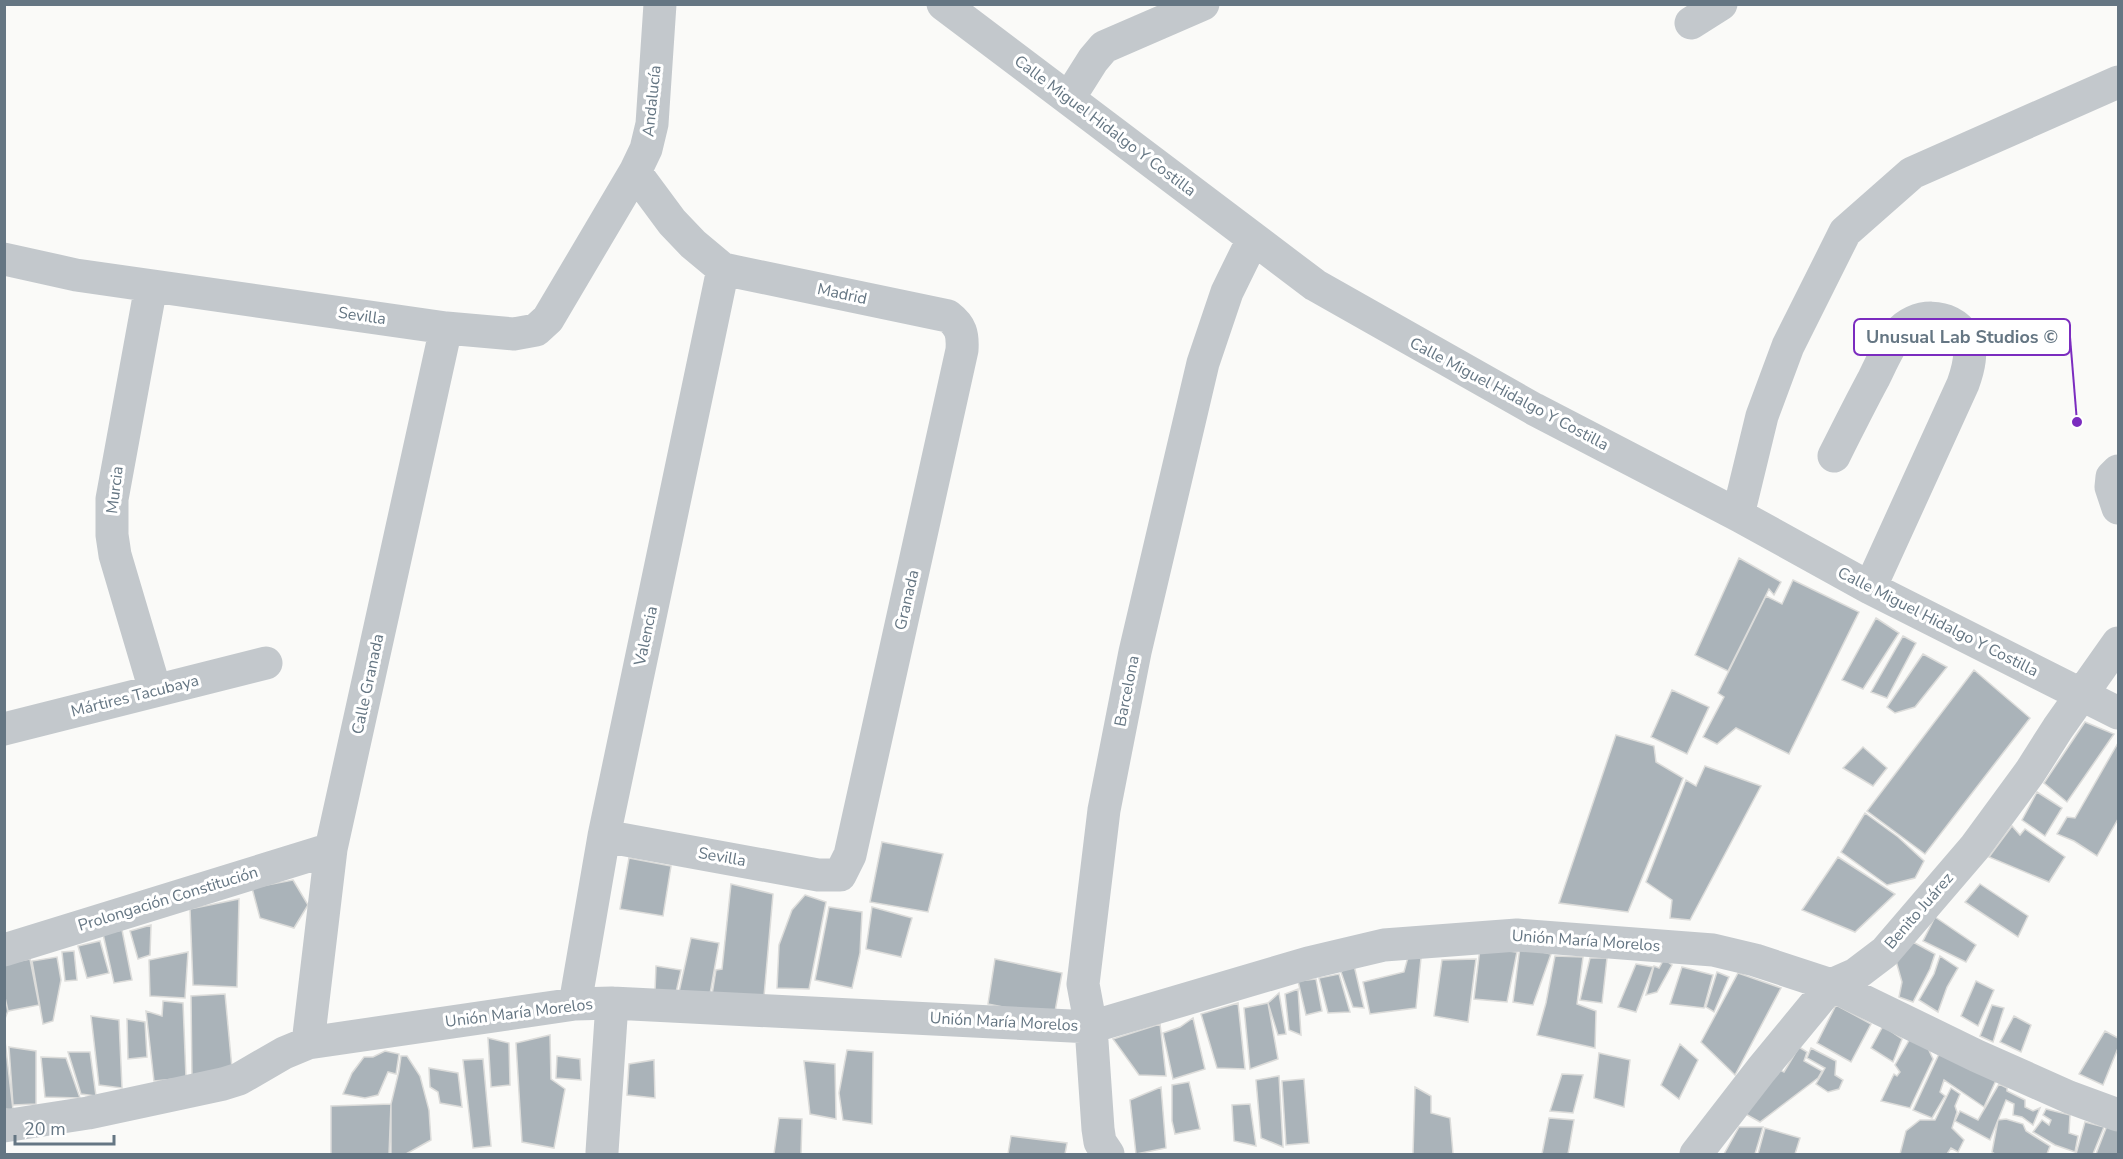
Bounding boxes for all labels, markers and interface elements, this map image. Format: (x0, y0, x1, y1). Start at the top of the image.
street label: Calle Miguel Hidalgo Y Costilla (1010, 50, 1200, 202)
street label: Andalucía (637, 64, 667, 138)
street label: Madrid (815, 278, 869, 310)
street label: Sevilla (337, 302, 387, 330)
callout: Unusual Lab Studios © (1854, 319, 2070, 355)
text: Unusual Lab Studios © (1866, 325, 2058, 349)
street label: Calle Miguel Hidalgo Y Costilla (1406, 332, 1612, 456)
street label: Murcia (101, 465, 129, 515)
street label: Calle Miguel Hidalgo Y Costilla (1834, 562, 2042, 682)
street label: Granada (889, 568, 925, 632)
street label: Valencia (629, 604, 663, 669)
street label: Calle Granada (347, 632, 389, 736)
street label: Barcelona (1109, 654, 1145, 728)
street label: Mártires Tacubaya (69, 669, 201, 723)
street label: Sevilla (696, 842, 748, 872)
street label: Prolongación Constitución (75, 861, 261, 937)
street label: Benito Juárez (1880, 868, 1958, 954)
street label: Unión María Morelos (1511, 925, 1661, 957)
street label: Unión María Morelos (444, 993, 594, 1033)
street label: Unión María Morelos (929, 1007, 1079, 1037)
scale bar (15, 1108, 114, 1146)
text: 20 m (24, 1117, 66, 1141)

